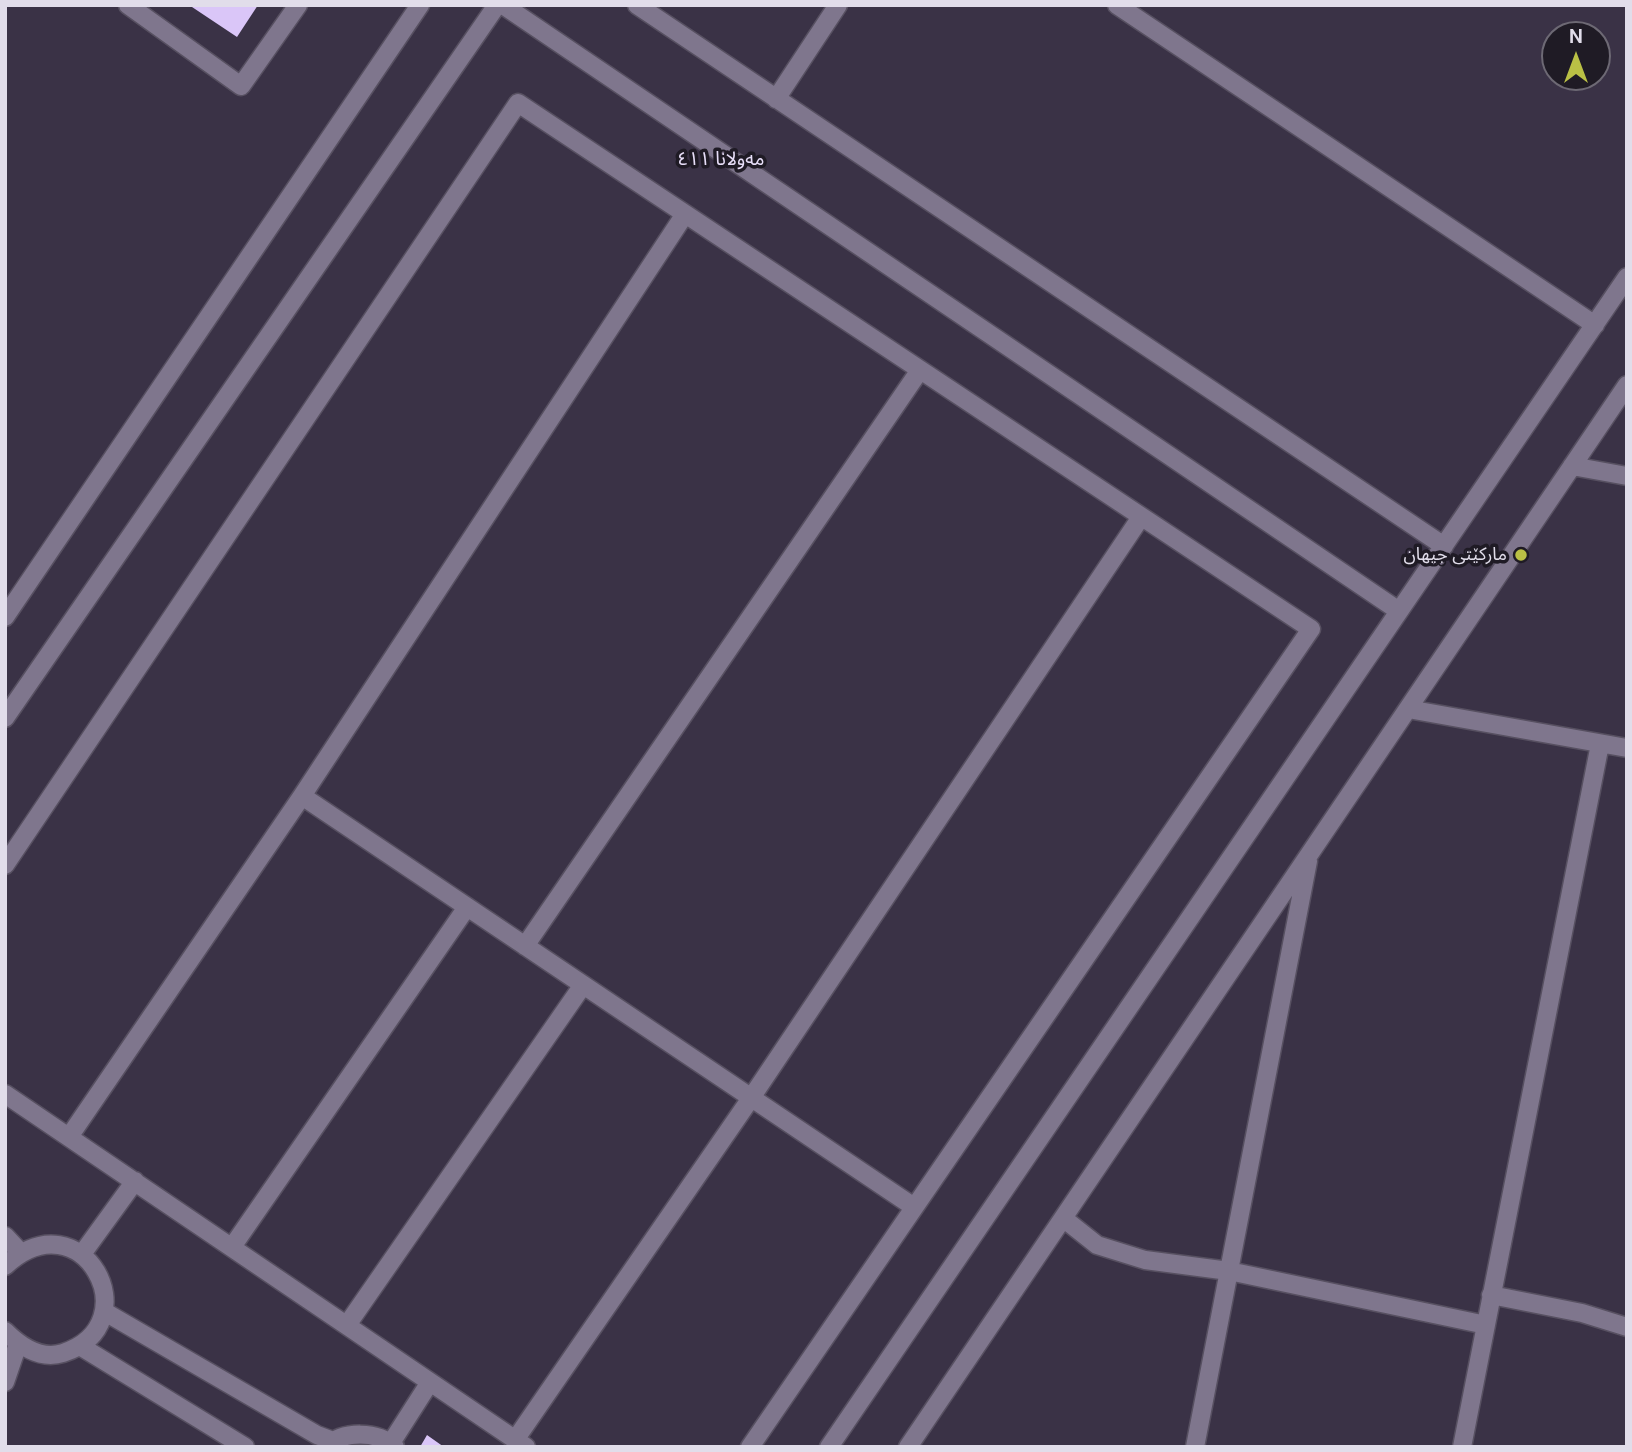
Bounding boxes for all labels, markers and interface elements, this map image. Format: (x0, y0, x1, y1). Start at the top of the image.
north arrow (1541, 21, 1611, 91)
text: N (1569, 24, 1583, 49)
district label: مەولانا ٤١١ (677, 149, 765, 171)
place label: مارکێتی جیهان (1404, 544, 1507, 566)
marker: مارکێتی جیهان (1513, 547, 1529, 563)

